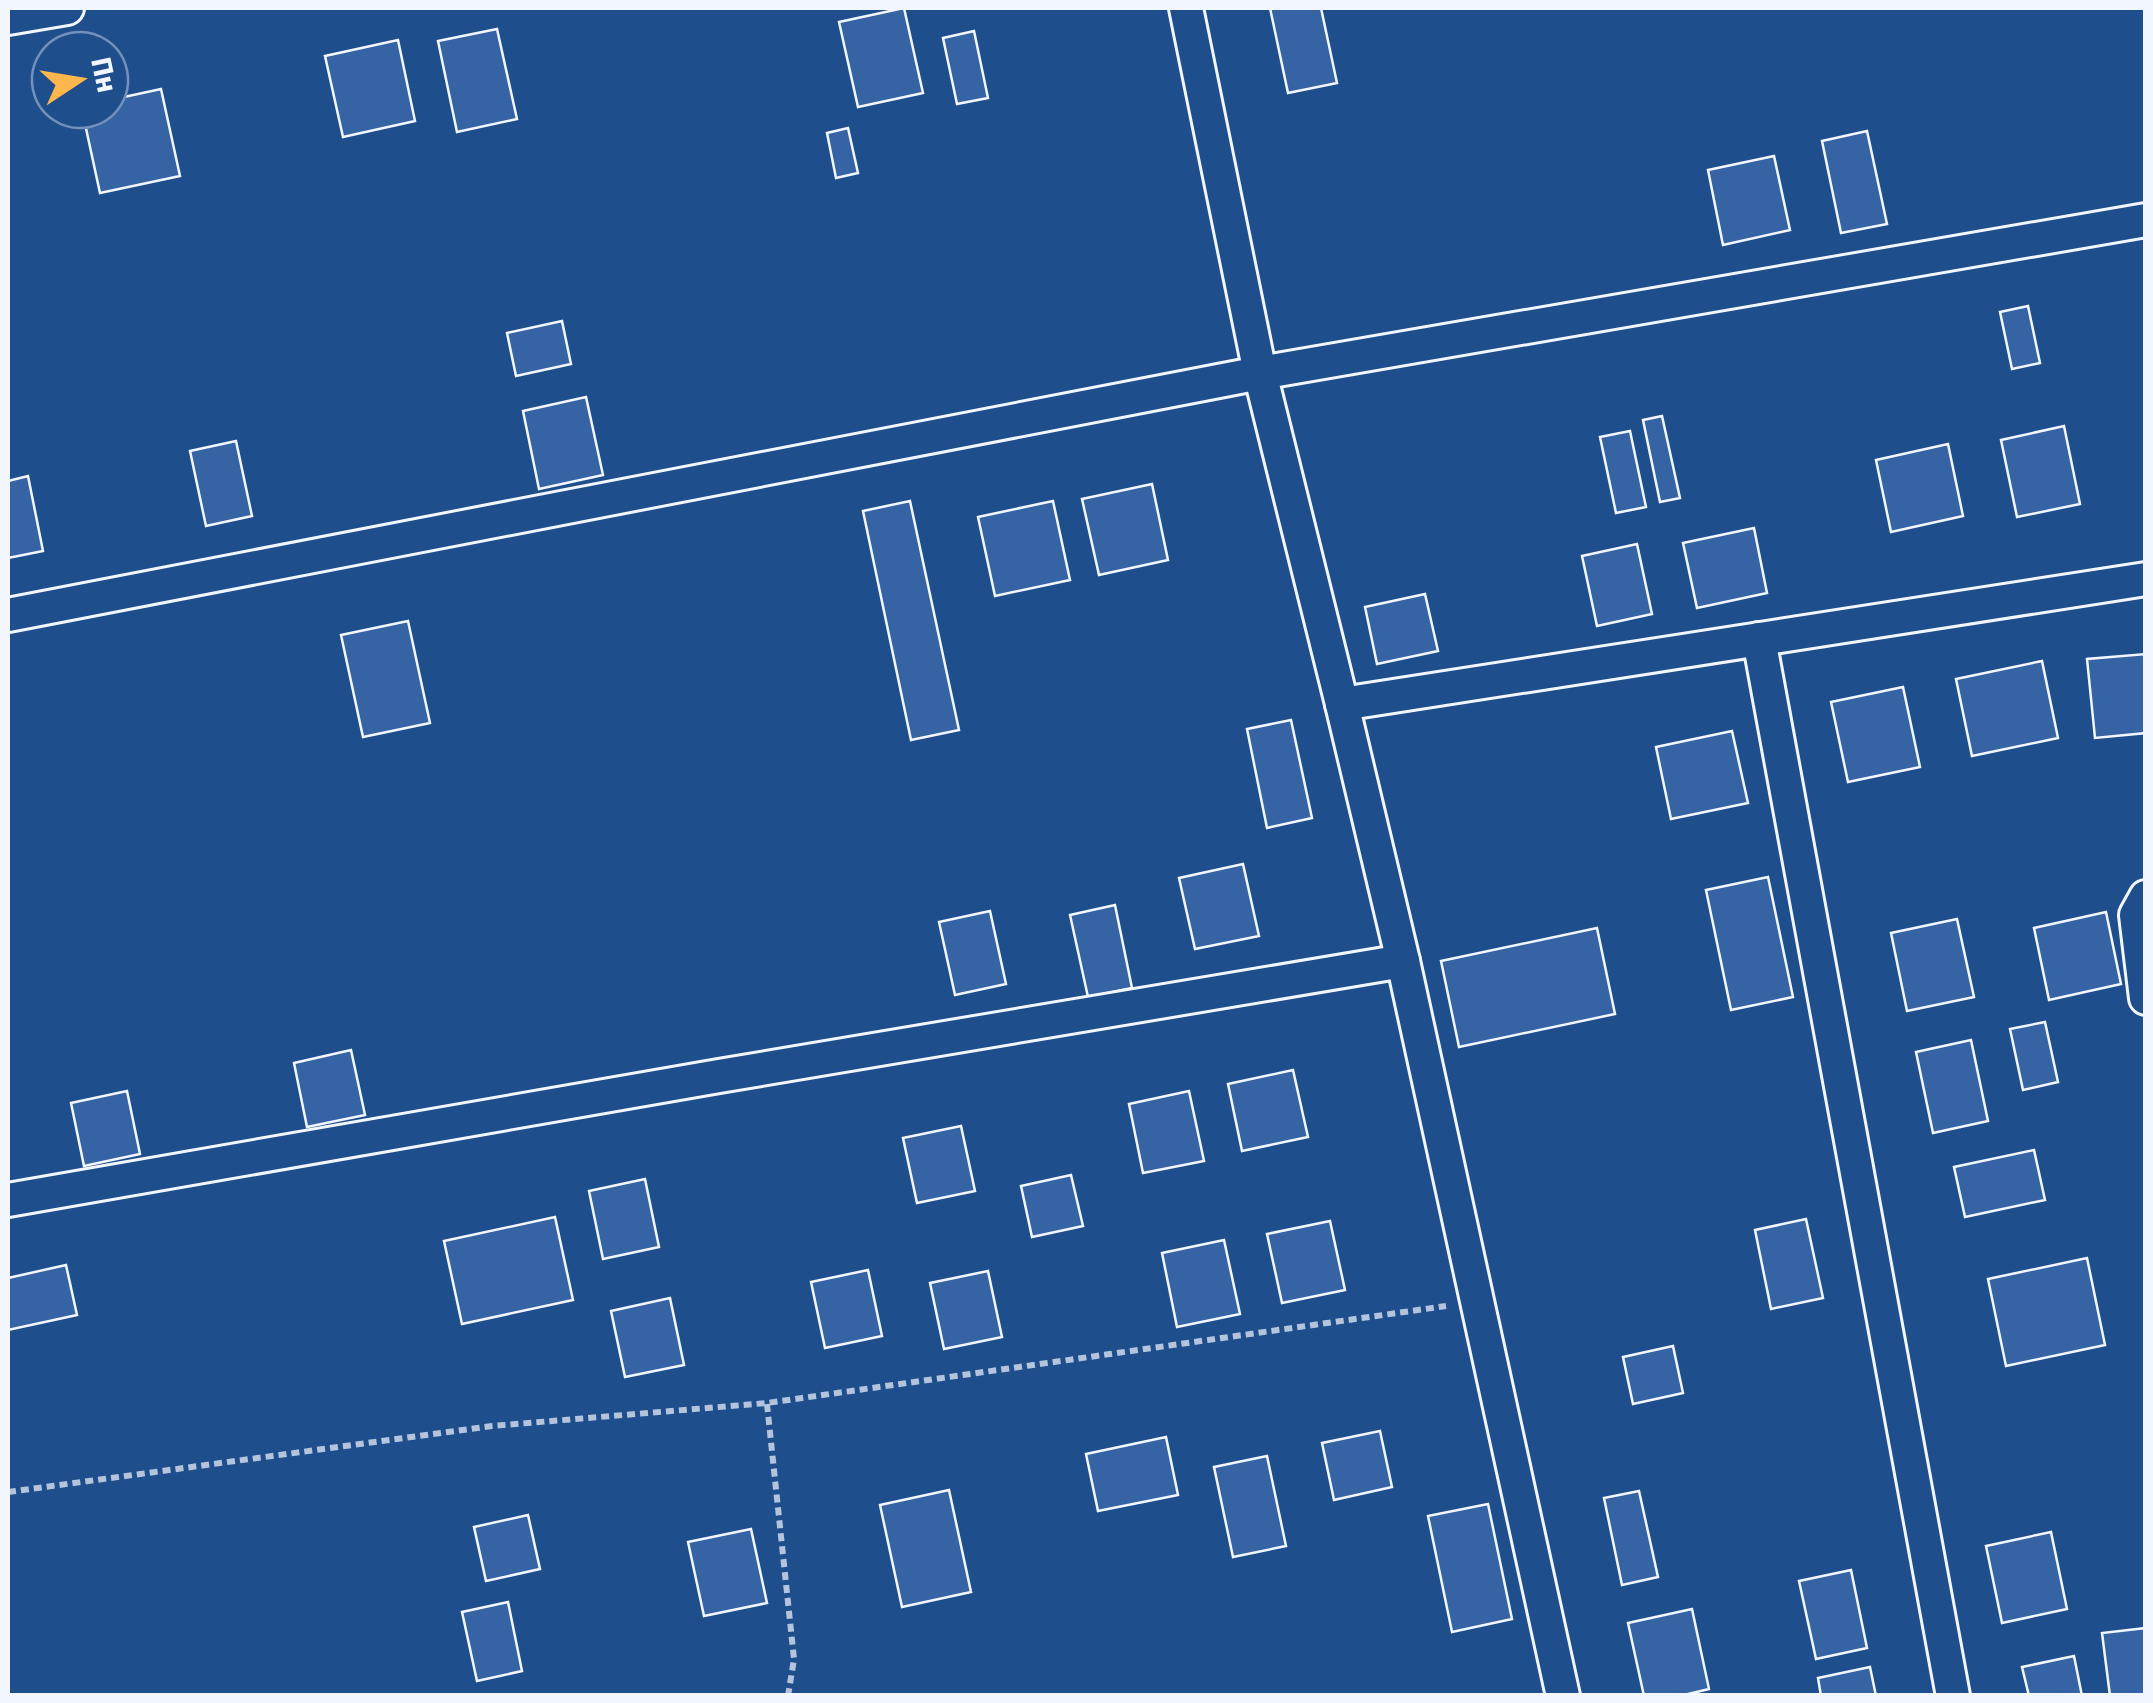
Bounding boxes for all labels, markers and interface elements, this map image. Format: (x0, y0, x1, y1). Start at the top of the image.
north arrow (30, 30, 130, 130)
text: Пн (84, 54, 124, 95)

